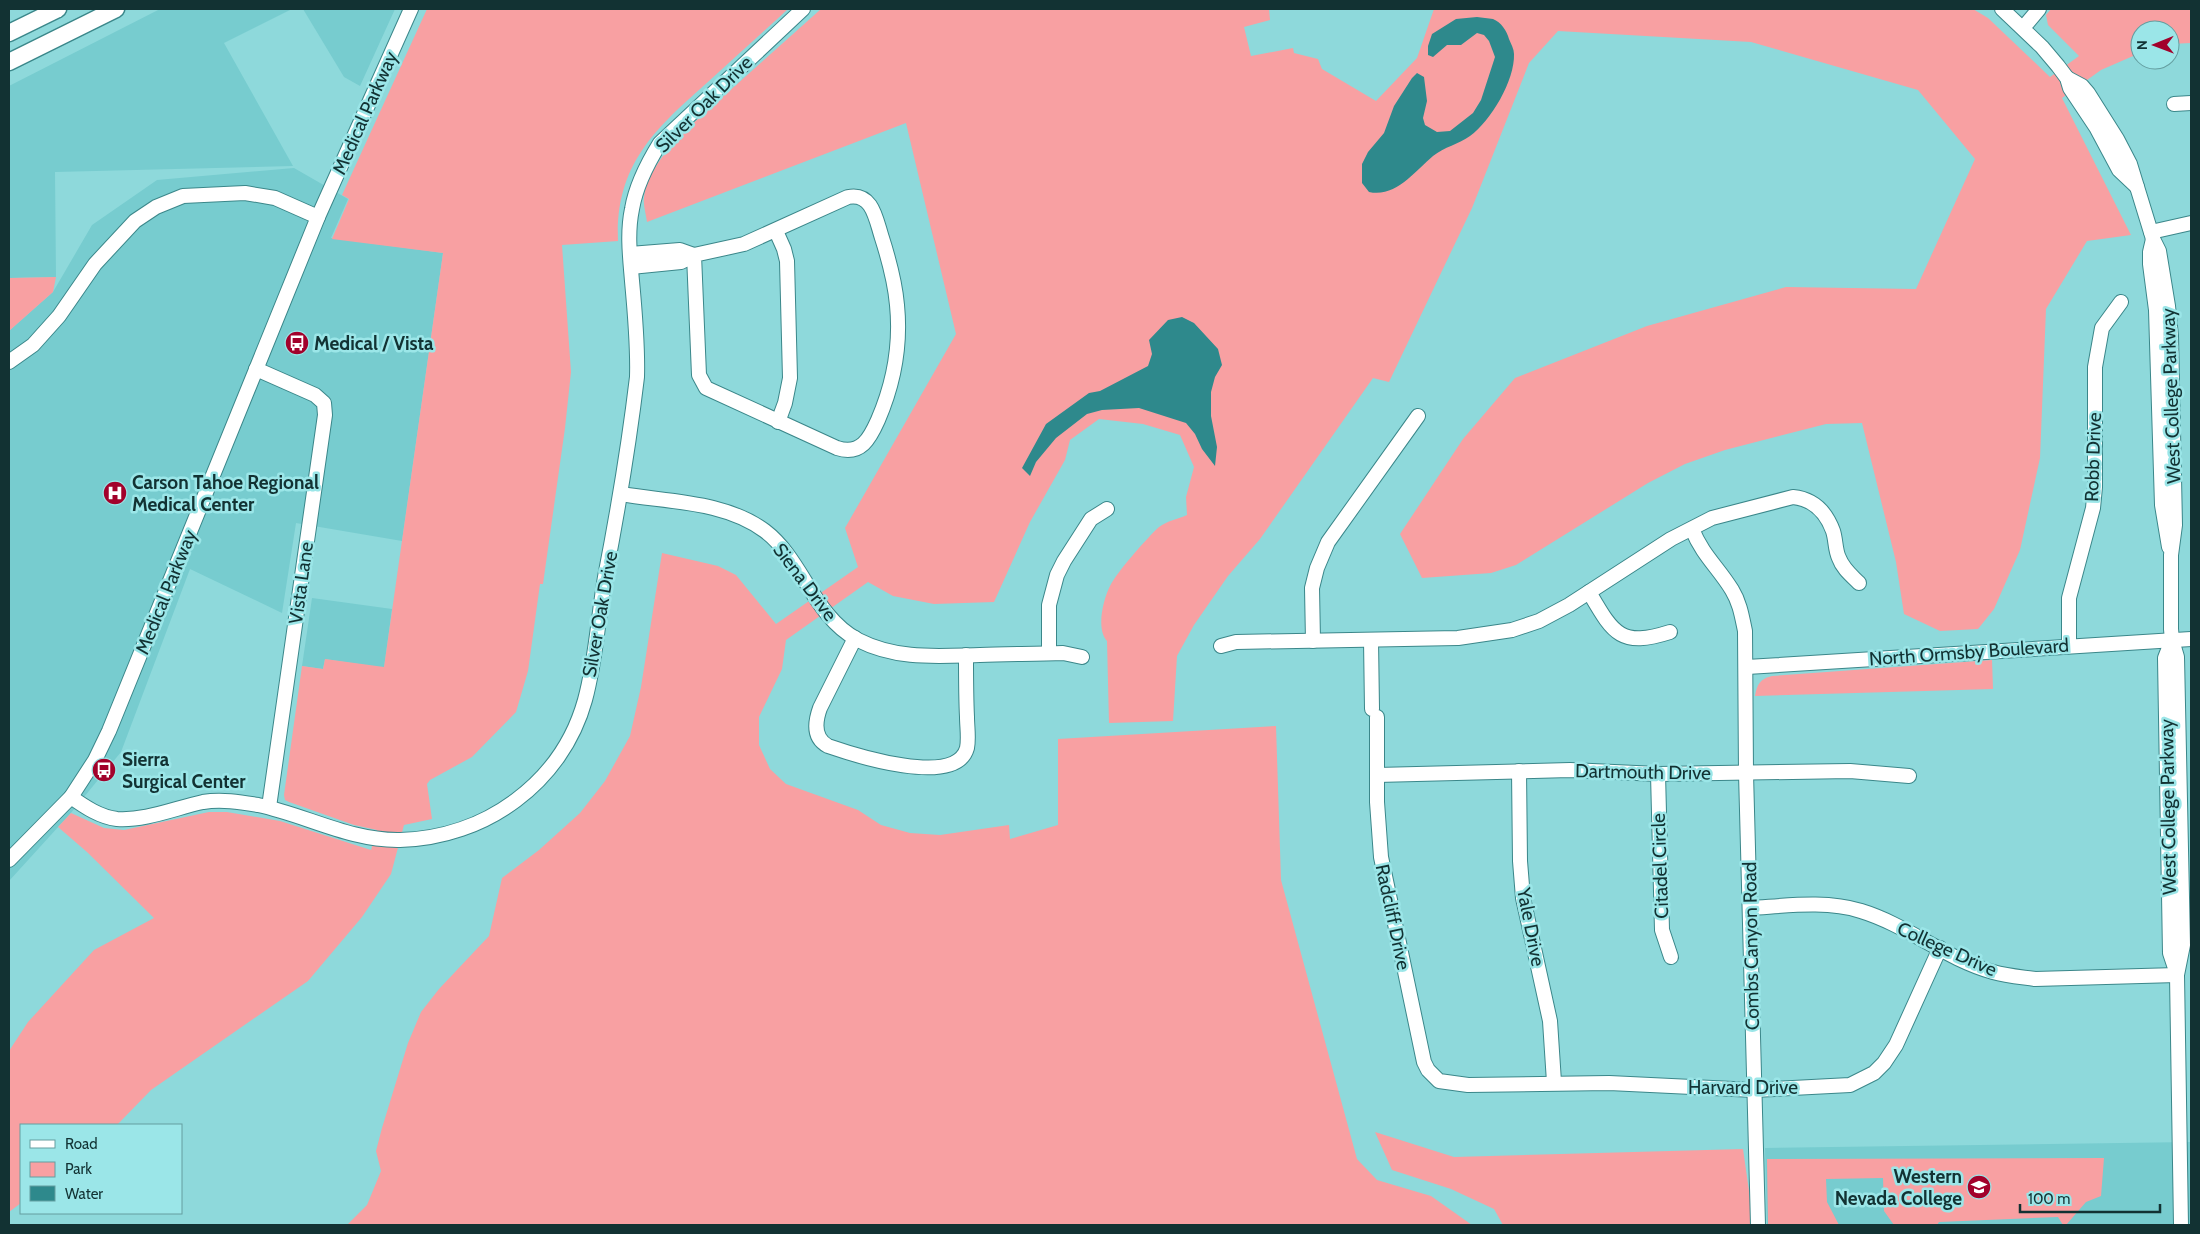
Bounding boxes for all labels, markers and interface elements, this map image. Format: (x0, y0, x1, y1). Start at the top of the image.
north arrow (2130, 20, 2180, 70)
text: N (2133, 40, 2151, 50)
street label: Medical Parkway (328, 48, 403, 178)
street label: Silver Oak Drive (651, 51, 757, 157)
street label: West College Parkway (2156, 307, 2186, 484)
bus stop icon: Medical / Vista (284, 330, 310, 356)
place label: Medical / Vista (314, 332, 434, 355)
street label: Robb Drive (2080, 412, 2106, 502)
place label: Carson Tahoe Regional Medical Center (132, 471, 319, 516)
hospital icon: Carson Tahoe Regional Medical Center (102, 480, 128, 506)
street label: Medical Parkway (131, 526, 202, 658)
street label: Siena Drive (768, 539, 842, 626)
street label: Vista Lane (284, 540, 318, 626)
street label: Silver Oak Drive (578, 549, 622, 679)
street label: North Ormsby Boulevard (1868, 634, 2070, 670)
street label: West College Parkway (2155, 719, 2181, 895)
place label: Sierra Surgical Center (122, 748, 246, 793)
bus stop icon: Sierra Surgical Center (91, 757, 117, 783)
street label: Dartmouth Drive (1575, 759, 1711, 785)
street label: Citadel Circle (1647, 813, 1673, 919)
street label: Radcliff Drive (1371, 862, 1415, 972)
street label: Combs Canyon Road (1738, 862, 1764, 1030)
street label: Yale Drive (1512, 885, 1550, 969)
street label: College Drive (1894, 917, 2001, 981)
street label: Harvard Drive (1688, 1076, 1798, 1099)
legend (20, 1124, 182, 1214)
text: Road (65, 1135, 98, 1153)
text: Park (65, 1160, 92, 1178)
place label: Western Nevada College (1835, 1165, 1962, 1210)
school or university icon: Western Nevada College (1966, 1174, 1992, 1200)
scale bar (2020, 1182, 2160, 1214)
text: Water (65, 1185, 103, 1203)
text: 100 m (2028, 1190, 2070, 1208)

